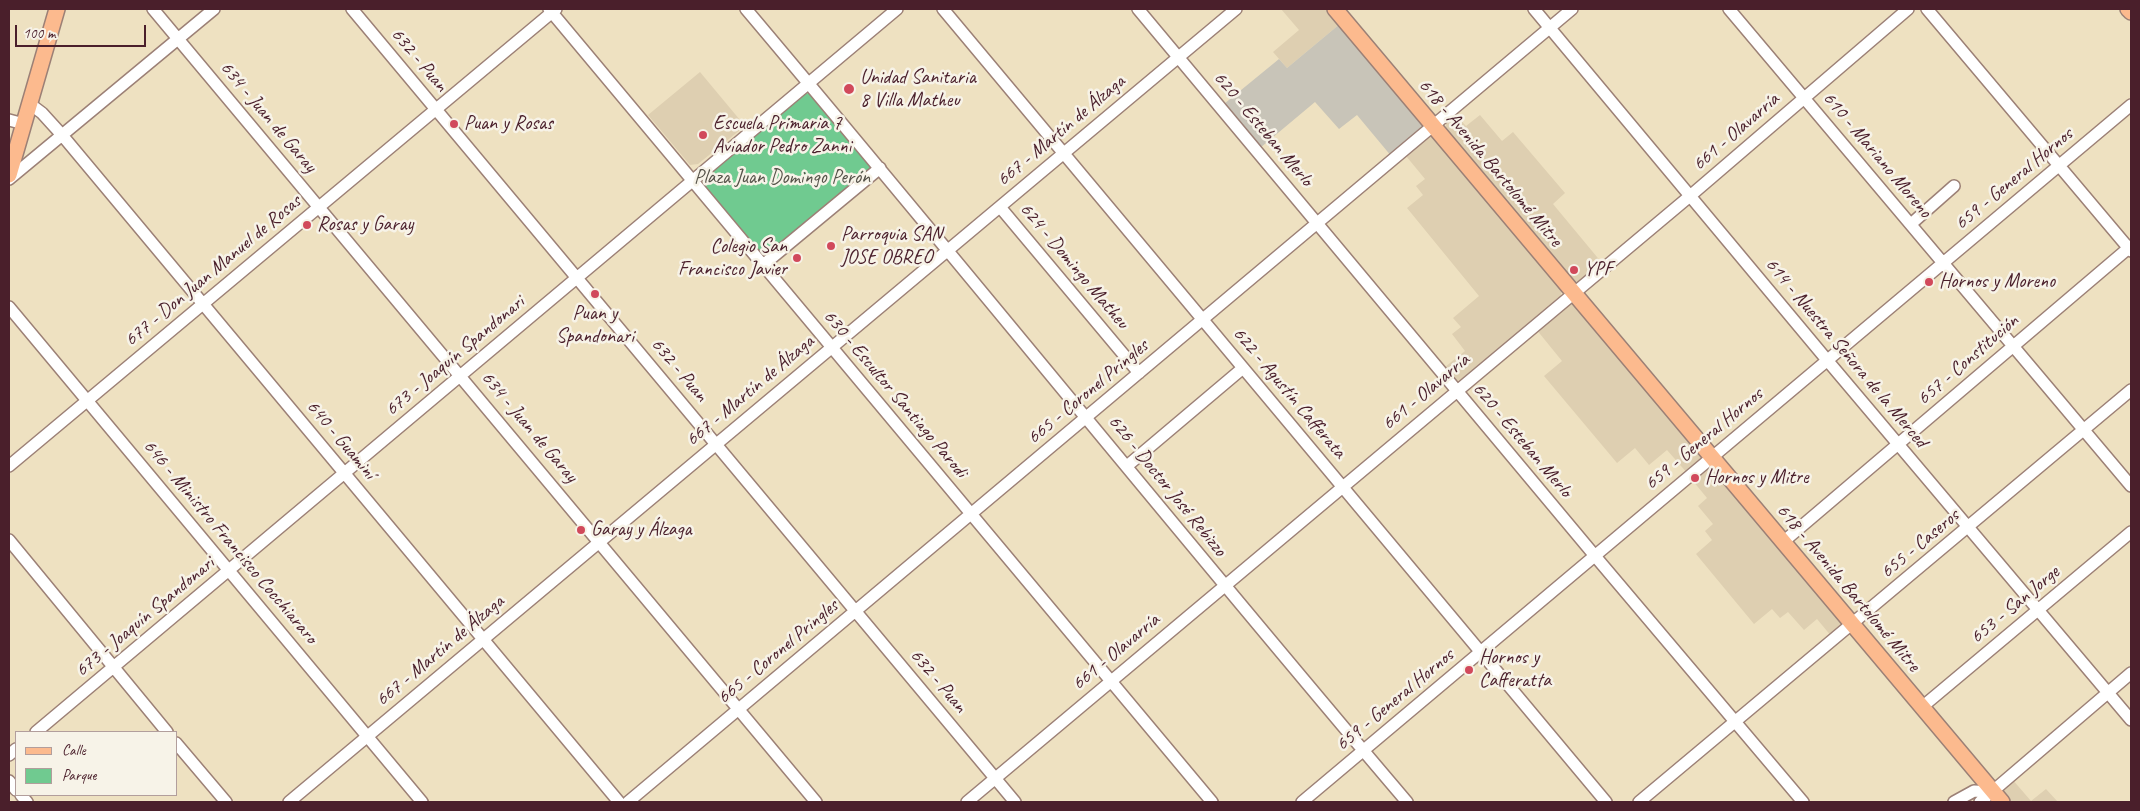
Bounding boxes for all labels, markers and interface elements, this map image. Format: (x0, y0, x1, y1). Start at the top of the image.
scale bar (18, 15, 149, 47)
street label: 632 - Puan (385, 23, 453, 97)
text: 100 m (23, 24, 55, 43)
street label: 634 - Juan de Garay (214, 56, 322, 178)
place label: Unidad Sanitaria 8 Villa Matheu (860, 66, 976, 113)
street label: 620 - Esteban Merlo (1208, 67, 1318, 191)
street label: 667 - Martín de Álzaga (992, 70, 1130, 192)
street label: 618 - Avenida Bartolomé Mitre (1413, 74, 1567, 252)
marker: Unidad Sanitaria 8 Villa Matheu (842, 82, 856, 96)
street label: 610 - Mariano Moreno (1817, 87, 1937, 223)
street label: 661 - Olavarría (1688, 88, 1784, 176)
place label: Puan y Rosas (464, 112, 553, 136)
place label: Escuela Primaria 7 Aviador Pedro Zanni (713, 112, 851, 159)
marker: Puan y Rosas (448, 118, 460, 130)
street label: 659 - General Hornos (1950, 123, 2078, 235)
marker: Escuela Primaria 7 Aviador Pedro Zanni (697, 129, 709, 141)
park label: Plaza Juan Domingo Perón (694, 166, 870, 190)
street label: 677 - Don Juan Manuel de Rosas (120, 190, 306, 352)
street label: 624 - Domingo Matheu (1014, 198, 1134, 334)
place label: Rosas y Garay (317, 213, 413, 237)
marker: Rosas y Garay (301, 219, 313, 231)
place label: Parroquia SAN JOSE OBREO (841, 223, 942, 270)
place label: Colegio San Francisco Javier (678, 235, 787, 282)
marker: Parroquia SAN JOSE OBREO (825, 240, 837, 252)
marker: Colegio San Francisco Javier (791, 252, 803, 264)
street label: 614 - Nuestra Señora de la Merced (1760, 253, 1932, 453)
place label: YPF (1584, 258, 1613, 282)
marker: YPF (1568, 264, 1580, 276)
place label: Hornos y Moreno (1939, 270, 2055, 294)
marker: Hornos y Moreno (1923, 276, 1935, 288)
marker: Puan y Spandonari (589, 288, 601, 300)
street label: 673 - Joaquín Spandonari (380, 291, 530, 421)
place label: Puan y Spandonari (556, 302, 634, 349)
street label: 630 - Escultor Santiago Parodi (818, 305, 972, 483)
street label: 657 - Constitución (1912, 309, 2024, 411)
street label: 622 - Agustín Cafferata (1227, 322, 1351, 464)
street label: 667 - Martín de Álzaga (681, 330, 819, 452)
street label: 632 - Puan (645, 333, 713, 407)
street label: 665 - Coronel Pringles (1023, 334, 1153, 450)
street label: 661 - Olavarría (1377, 348, 1475, 436)
street label: 634 - Juan de Garay (475, 366, 583, 488)
street label: 620 - Esteban Merlo (1467, 378, 1577, 502)
street label: 659 - General Hornos (1640, 383, 1768, 495)
street label: 640 - Guaminí (301, 396, 381, 484)
street label: 626 - Doctor José Rebizzo (1103, 410, 1231, 562)
street label: 646 - Ministro Francisco Cocchiararo (137, 435, 323, 649)
place label: Hornos y Mitre (1705, 466, 1809, 490)
marker: Hornos y Mitre (1689, 472, 1701, 484)
street label: 618 - Avenida Bartolomé Mitre (1771, 499, 1925, 677)
street label: 655 - Caseros (1876, 504, 1964, 584)
place label: Garay y Álzaga (591, 518, 692, 542)
marker: Garay y Álzaga (575, 524, 587, 536)
street label: 673 - Joaquín Spandonari (70, 552, 220, 682)
street label: 653 - San Jorge (1966, 561, 2064, 649)
street label: 667 - Martín de Álzaga (371, 590, 509, 712)
street label: 665 - Coronel Pringles (713, 594, 843, 710)
street label: 661 - Olavarría (1067, 608, 1165, 696)
street label: 632 - Puan (904, 644, 972, 718)
street label: 659 - General Hornos (1331, 644, 1459, 756)
place label: Hornos y Cafferatta (1479, 646, 1551, 693)
marker: Hornos y Cafferatta (1463, 664, 1475, 676)
legend (15, 731, 178, 796)
text: Calle (62, 741, 86, 760)
text: Parque (62, 766, 96, 785)

